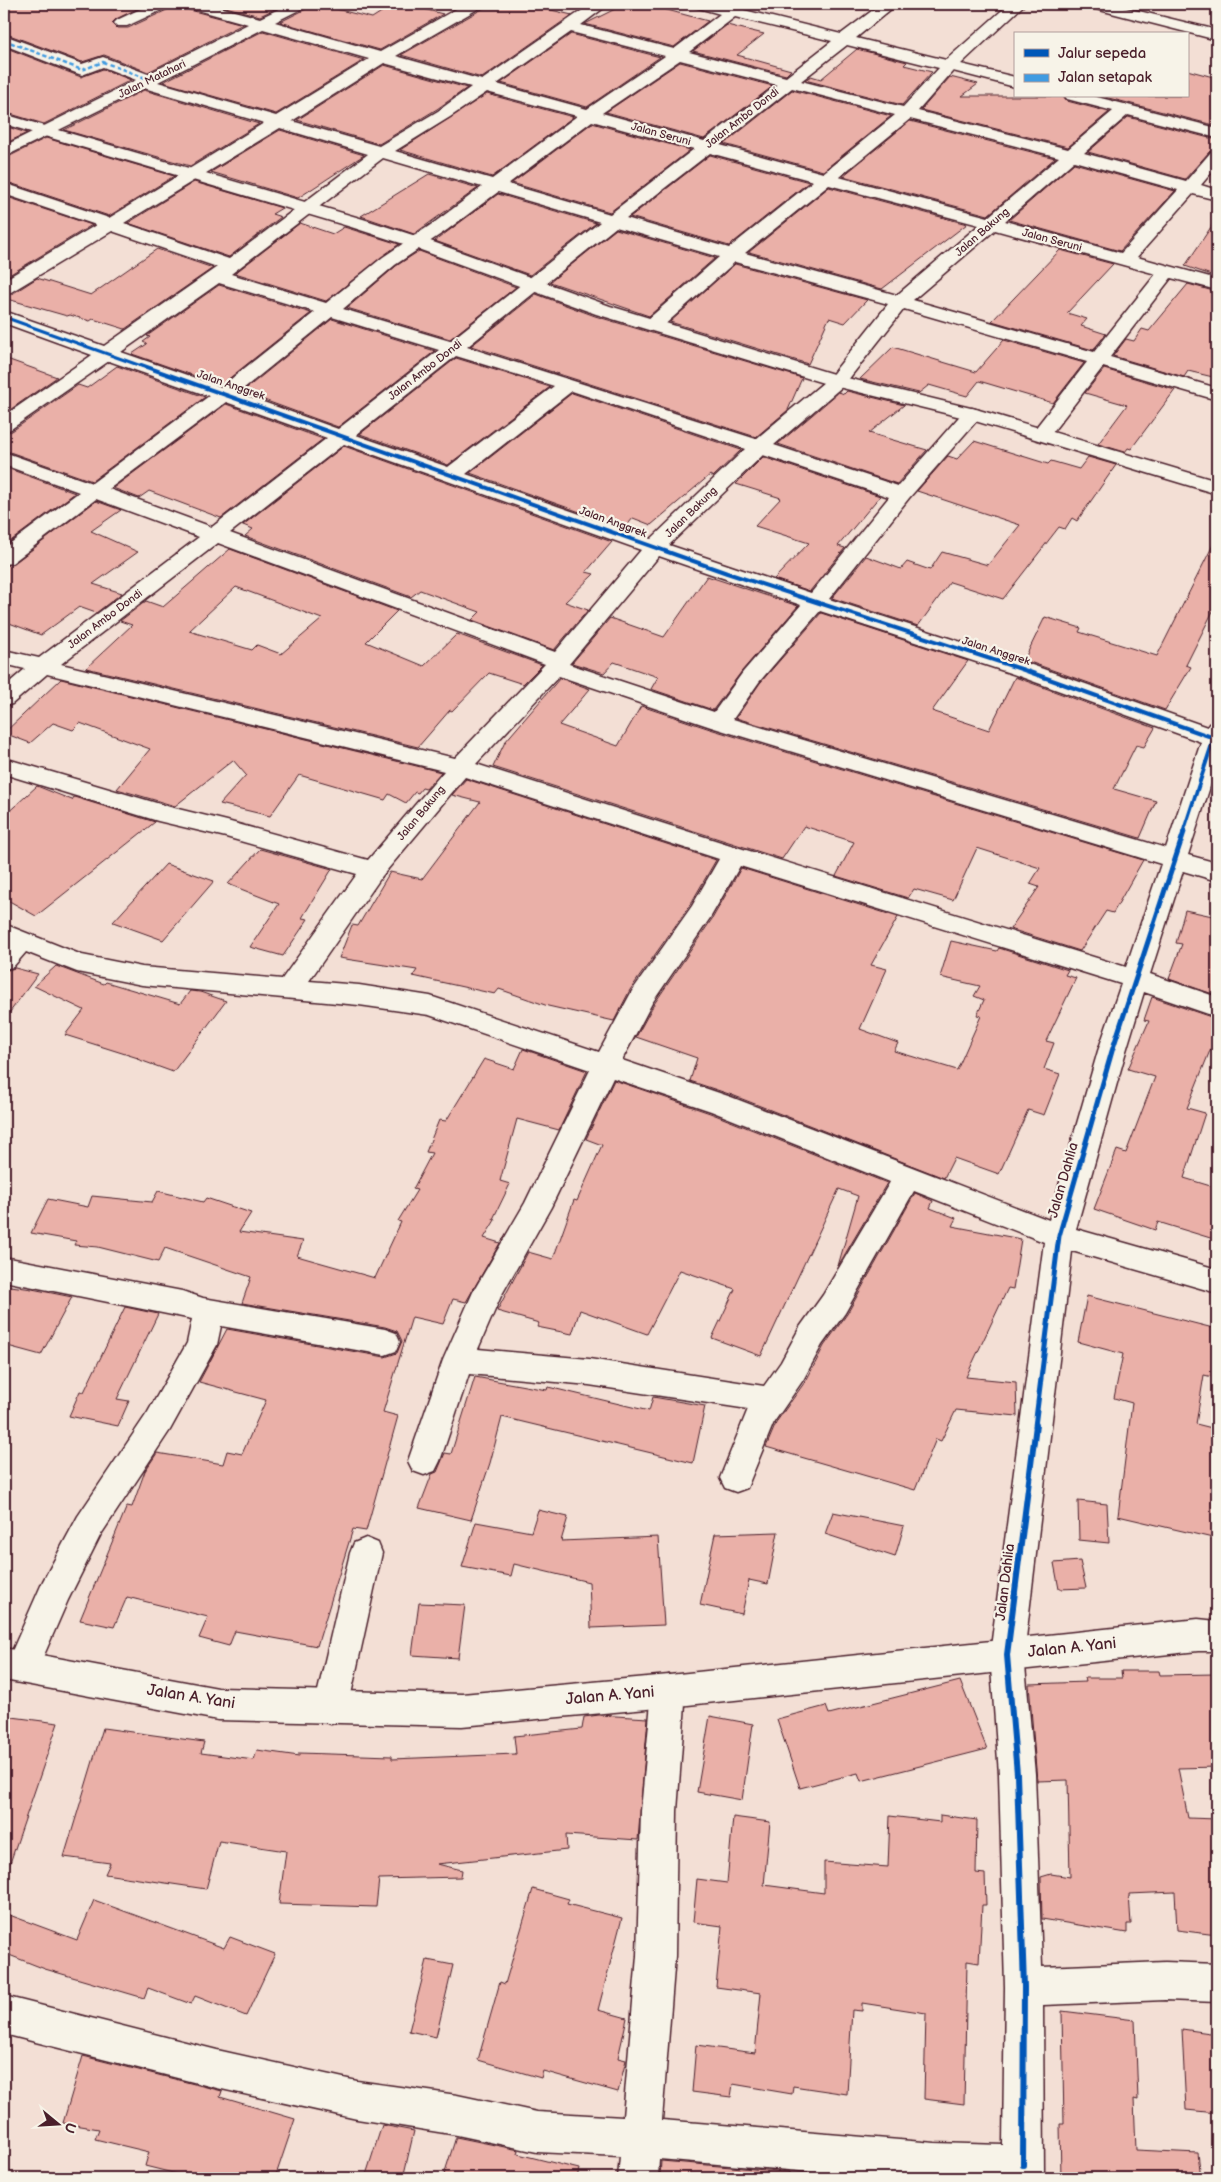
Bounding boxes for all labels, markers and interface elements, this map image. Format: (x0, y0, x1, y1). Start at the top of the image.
legend (1014, 32, 1188, 98)
text: Jalur sepeda (1058, 44, 1146, 63)
street label: Jalan Matahari (116, 57, 188, 101)
text: Jalan setapak (1058, 68, 1152, 87)
street label: Jalan Ambo Dondi (703, 85, 781, 151)
street label: Jalan Seruni (630, 120, 692, 148)
street label: Jalan Bakung (952, 205, 1012, 259)
street label: Jalan Seruni (1021, 226, 1083, 254)
street label: Jalan Ambo Dondi (386, 337, 464, 403)
street label: Jalan Anggrek (195, 367, 267, 403)
street label: Jalan Bakung (662, 484, 720, 540)
street label: Jalan Anggrek (577, 504, 649, 540)
street label: Jalan Ambo Dondi (65, 587, 145, 651)
street label: Jalan Anggrek (960, 634, 1032, 668)
street label: Jalan Bakung (394, 783, 448, 843)
street label: Jalan Dahlia (1044, 1140, 1082, 1220)
street label: Jalan Dahlia (992, 1542, 1018, 1622)
street label: Jalan A. Yani (1027, 1634, 1117, 1662)
street label: Jalan A. Yani (146, 1681, 236, 1713)
street label: Jalan A. Yani (565, 1683, 655, 1709)
north arrow (32, 2100, 82, 2150)
text: U (60, 2120, 80, 2135)

